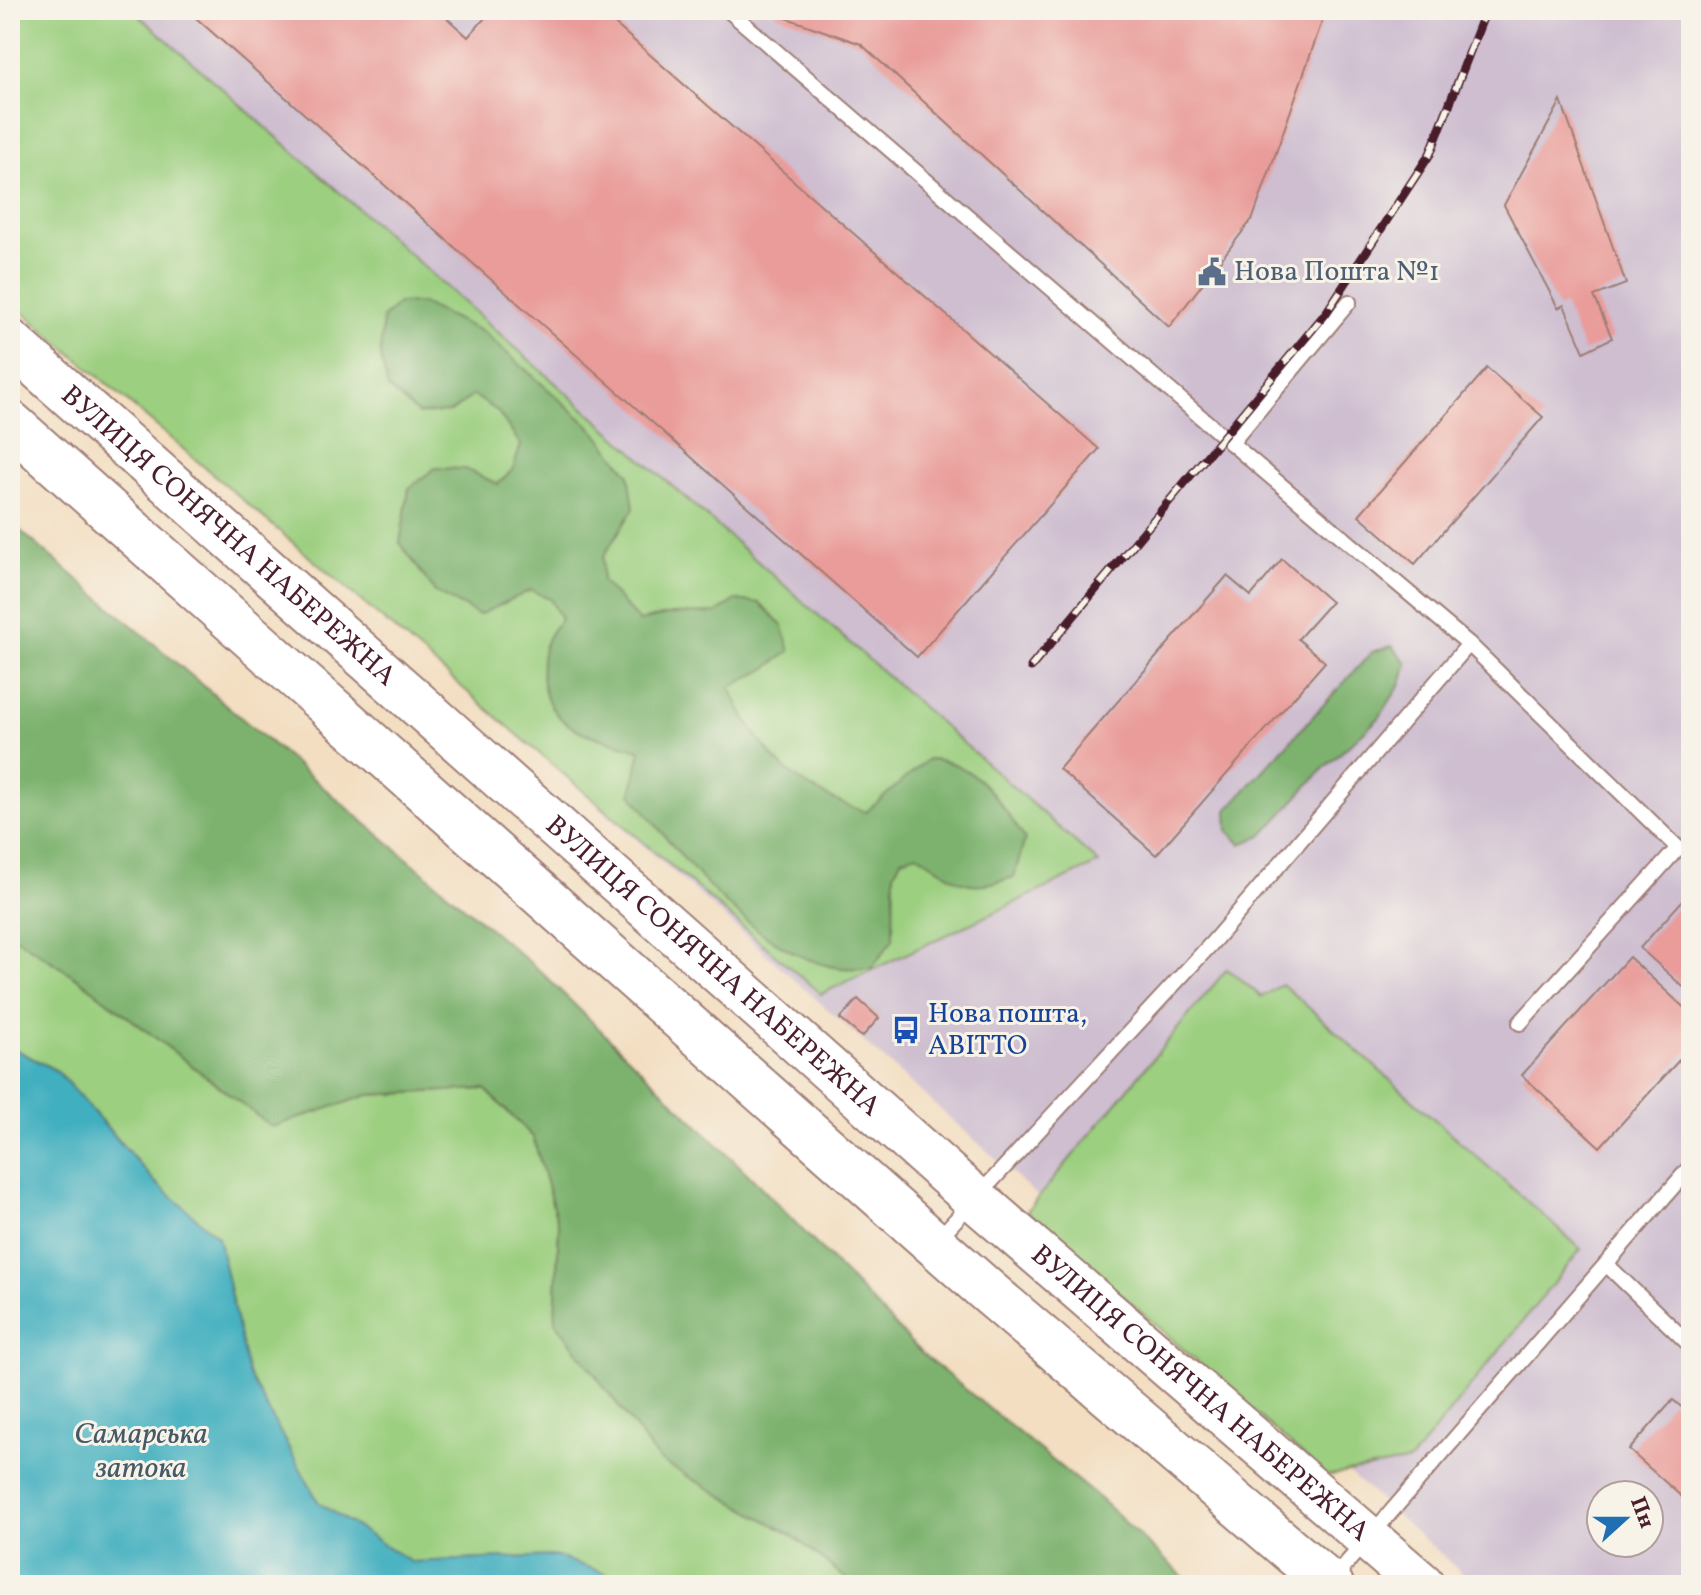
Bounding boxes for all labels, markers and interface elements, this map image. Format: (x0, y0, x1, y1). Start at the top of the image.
place label: Нова Пошта №1 (1234, 253, 1440, 292)
public building icon: Нова Пошта №1 (1197, 257, 1227, 287)
street label: ВУЛИЦЯ СОНЯЧНА НАБЕРЕЖНА (52, 376, 405, 696)
street label: ВУЛИЦЯ СОНЯЧНА НАБЕРЕЖНА (537, 807, 889, 1126)
place label: Нова пошта, АВІТТО (928, 995, 1087, 1066)
bus stop icon: Нова пошта, АВІТТО (891, 1015, 921, 1045)
street label: ВУЛИЦЯ СОНЯЧНА НАБЕРЕЖНА (1022, 1236, 1378, 1551)
water label: Самарська затока (74, 1414, 208, 1490)
north arrow (1585, 1479, 1665, 1559)
text: Пн (1621, 1493, 1661, 1533)

